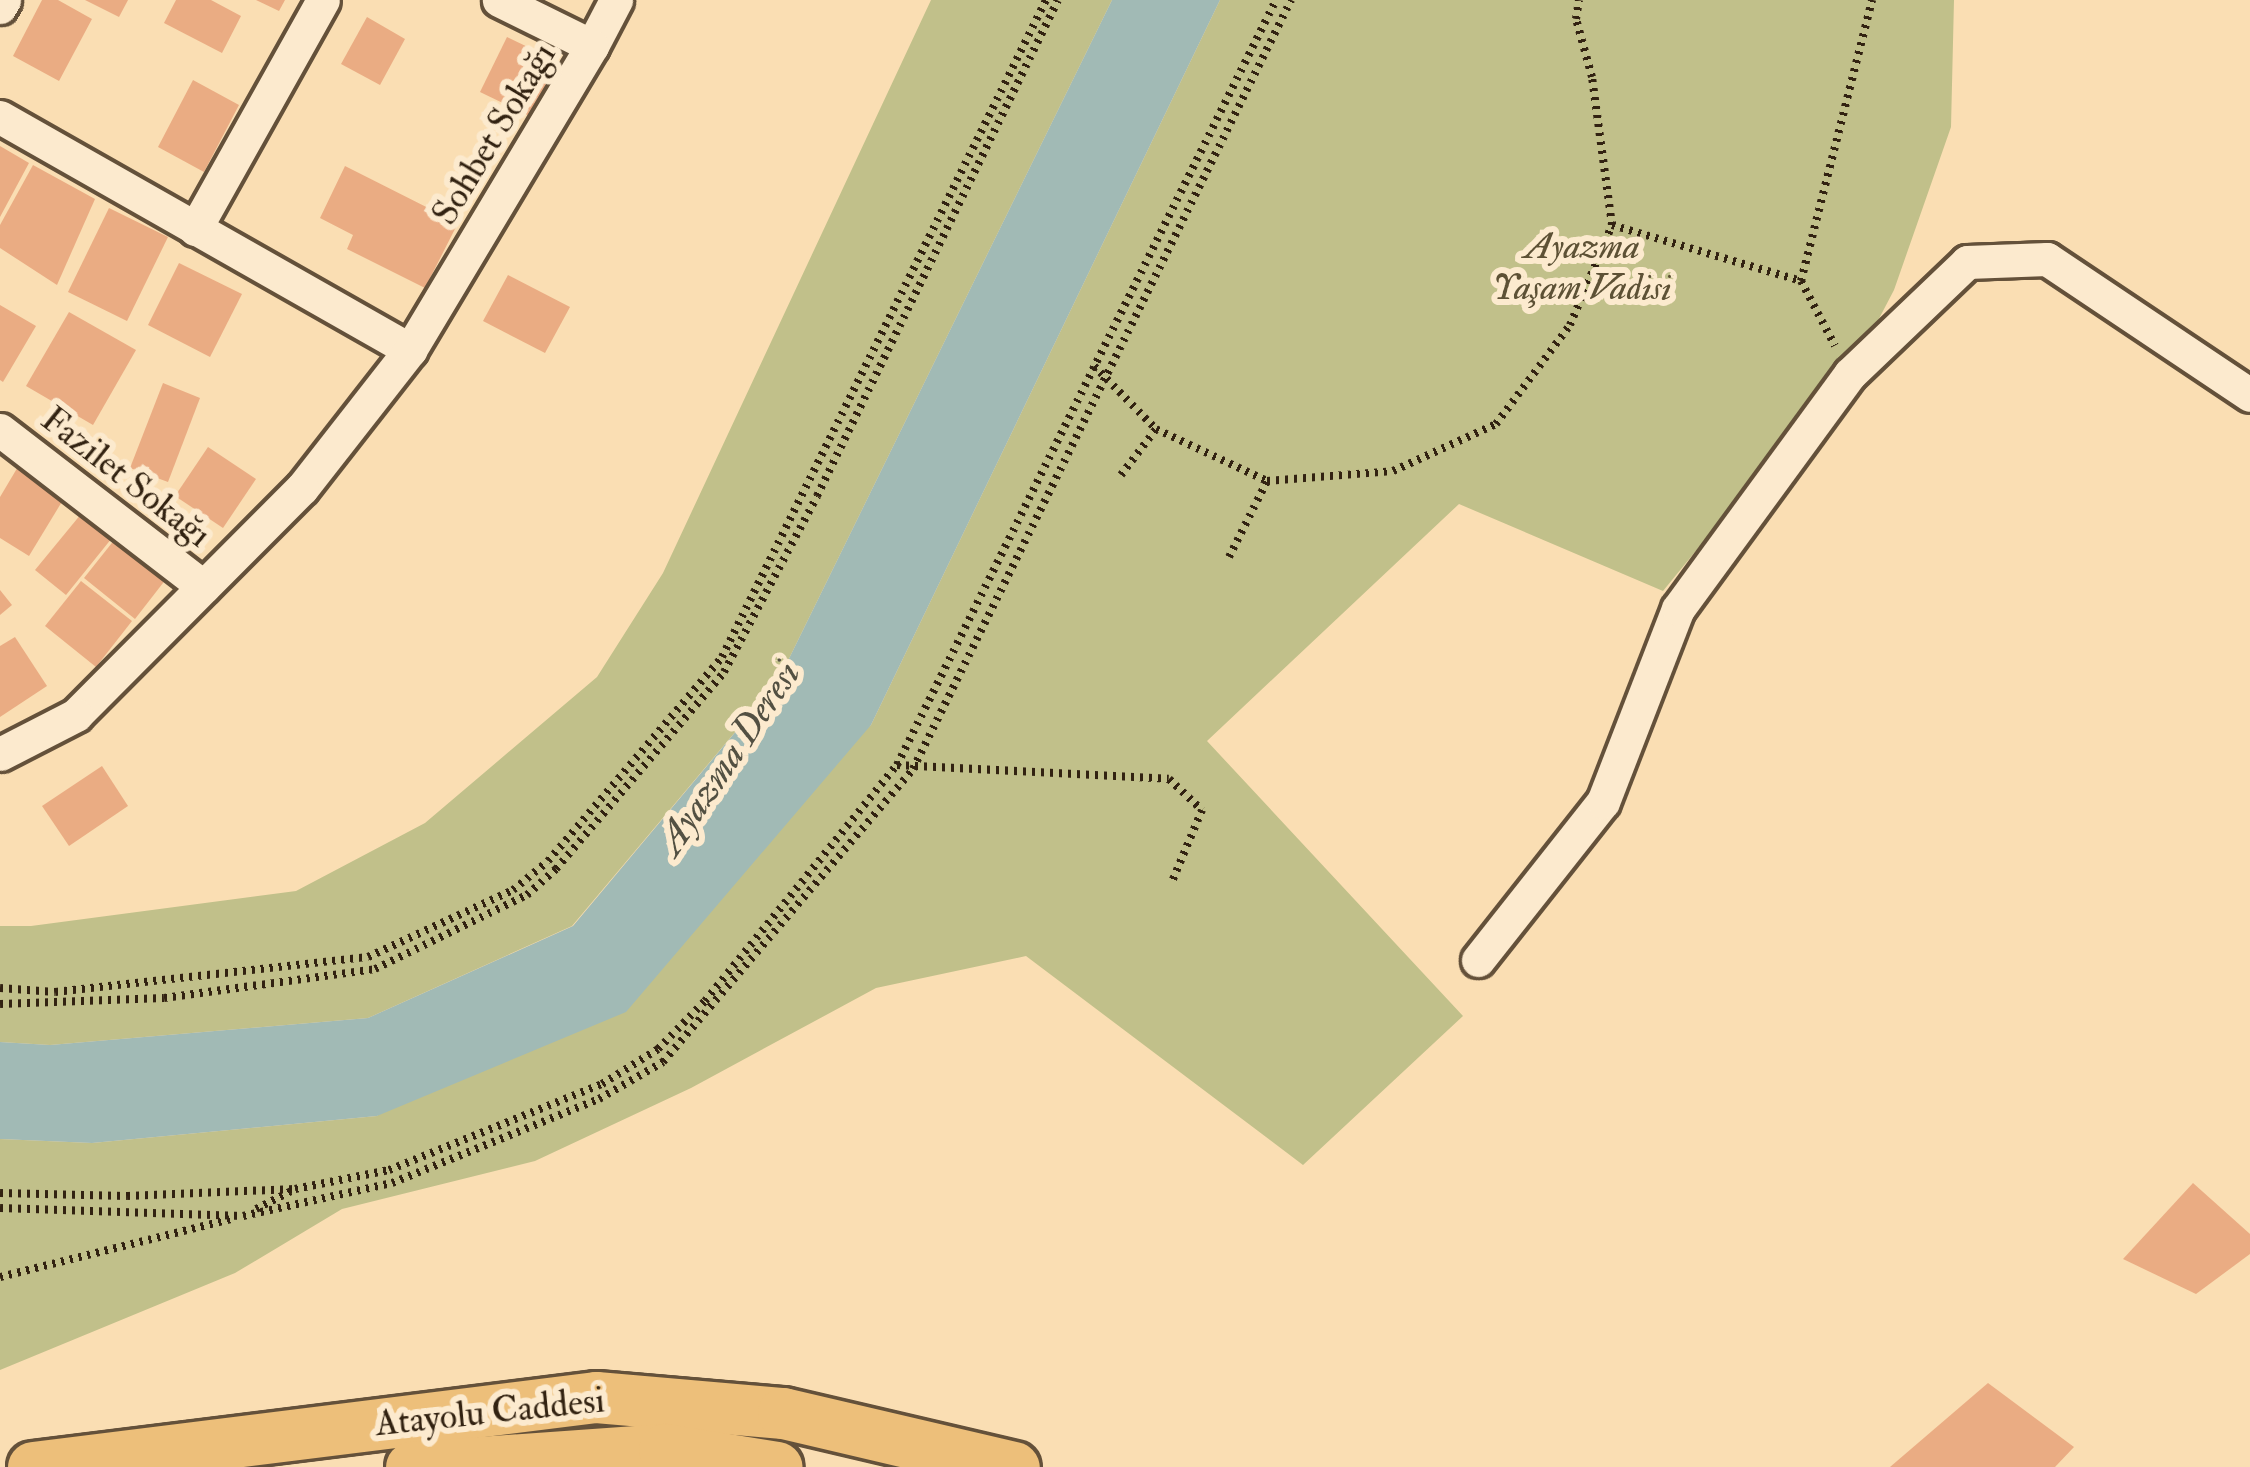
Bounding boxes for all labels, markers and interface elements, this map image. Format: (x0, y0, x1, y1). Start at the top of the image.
street label: Sohbet Sokağı (423, 35, 565, 233)
park label: Ayazma Yaşam Vadisi (1492, 224, 1672, 309)
street label: Fazilet Sokağı (33, 397, 219, 557)
water label: Ayazma Deresi (647, 652, 811, 864)
street label: Atayolu Caddesi (373, 1378, 607, 1446)

